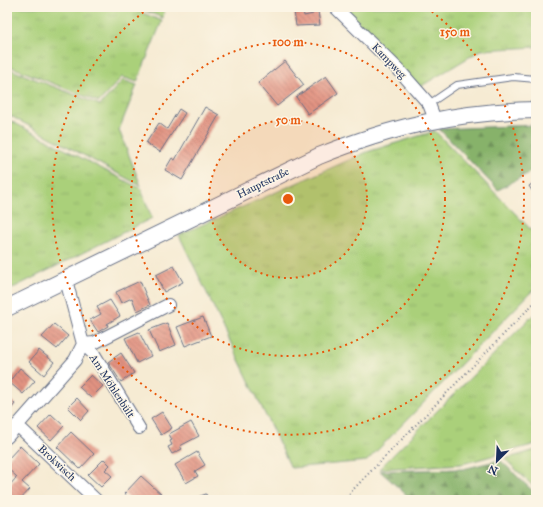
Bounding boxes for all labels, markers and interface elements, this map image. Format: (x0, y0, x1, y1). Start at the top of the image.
text: 150 m (440, 25, 471, 39)
text: 100 m (272, 35, 305, 49)
street label: Kampweg (369, 41, 410, 82)
text: 50 m (275, 113, 302, 127)
street label: Hauptstraße (235, 165, 292, 201)
centre of rings (281, 192, 295, 206)
street label: Am Möhlenbült (86, 351, 137, 420)
north arrow (477, 441, 517, 481)
street label: Brokwisch (35, 442, 79, 484)
text: N (486, 462, 500, 478)

